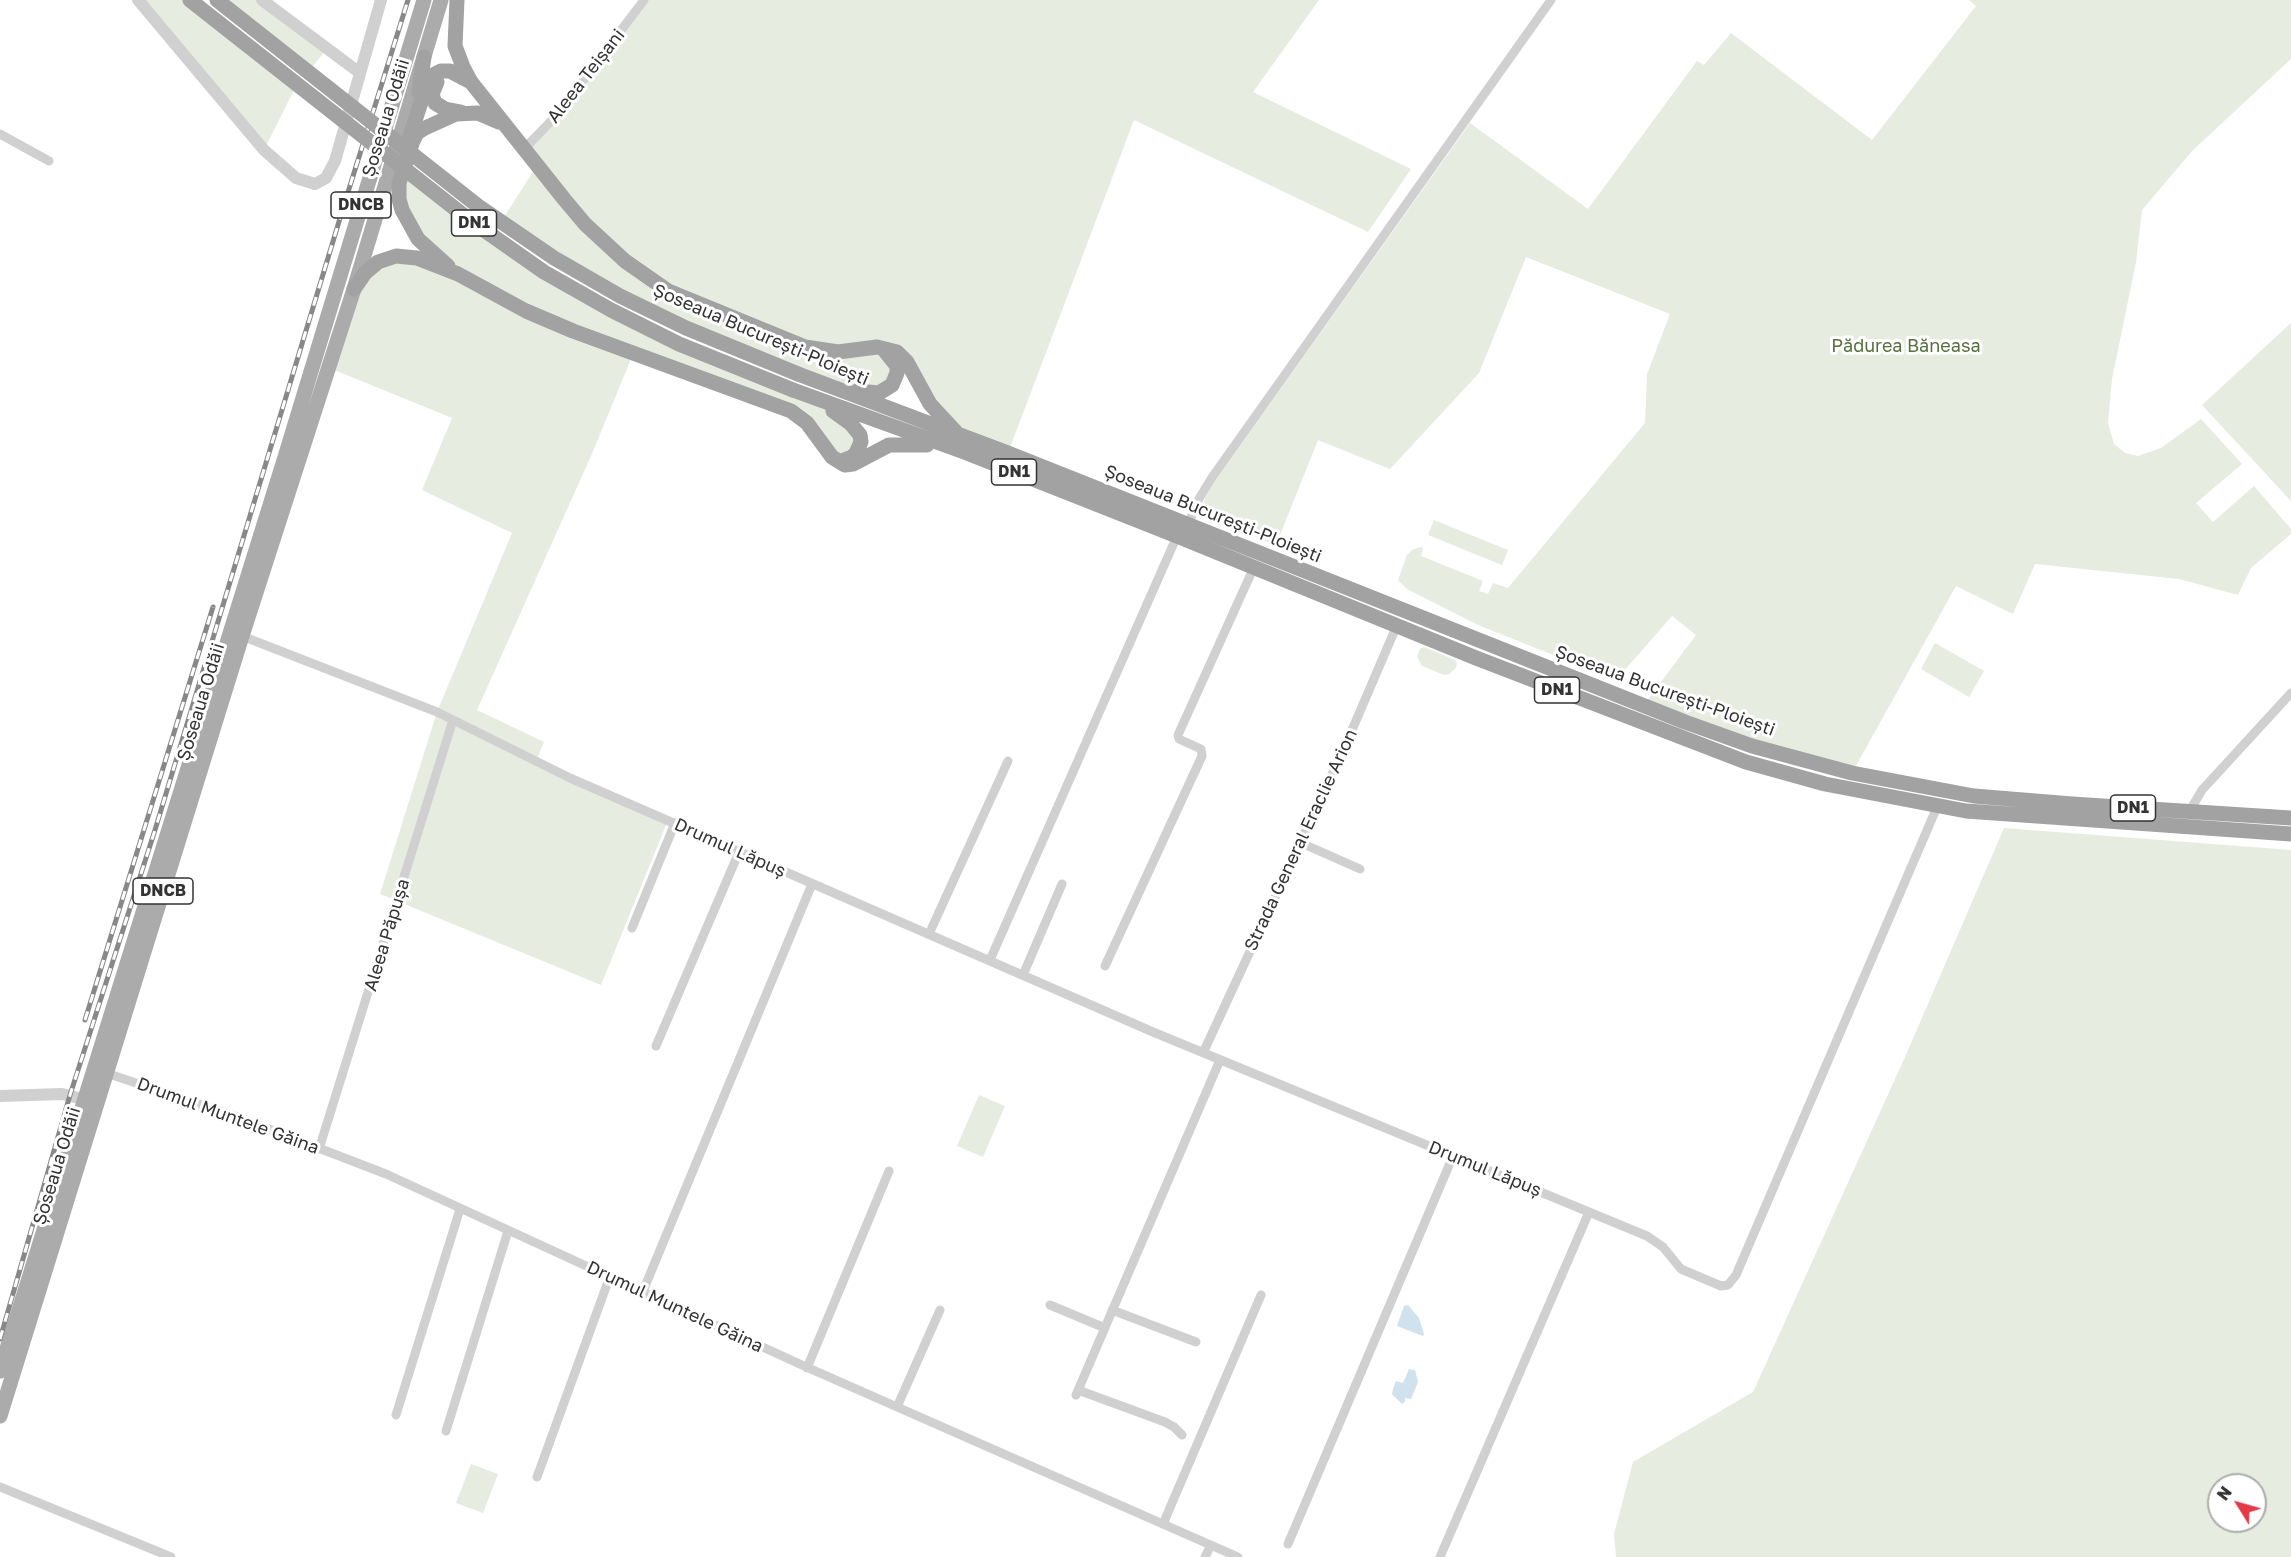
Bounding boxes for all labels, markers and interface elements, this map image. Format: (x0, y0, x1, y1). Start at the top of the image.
street label: Aleea Teișani (543, 25, 629, 127)
street label: Șoseaua Odăii (358, 56, 414, 180)
road number: DNCB (331, 192, 391, 218)
road number: DN1 (452, 210, 496, 236)
street label: Șoseaua București-Ploiești (650, 280, 872, 390)
park label: Pădurea Băneasa (1831, 335, 1981, 357)
road number: DN1 (992, 459, 1036, 485)
street label: Șoseaua București-Ploiești (1101, 460, 1325, 568)
street label: Șoseaua Odăii (173, 640, 229, 764)
street label: Șoseaua București-Ploiești (1552, 641, 1778, 741)
road number: DN1 (1534, 677, 1580, 703)
street label: Strada General Eraclie Arion (1240, 726, 1362, 954)
road number: DN1 (2110, 795, 2156, 821)
street label: Drumul Lăpuș (671, 814, 789, 882)
street label: Aleea Păpușa (360, 876, 414, 994)
road number: DNCB (133, 878, 193, 904)
street label: Drumul Muntele Găina (134, 1073, 322, 1159)
street label: Șoseaua Odăii (29, 1104, 85, 1228)
street label: Drumul Lăpuș (1425, 1137, 1545, 1201)
street label: Drumul Muntele Găina (583, 1257, 767, 1357)
north arrow (2207, 1473, 2267, 1533)
text: N (2213, 1482, 2236, 1504)

